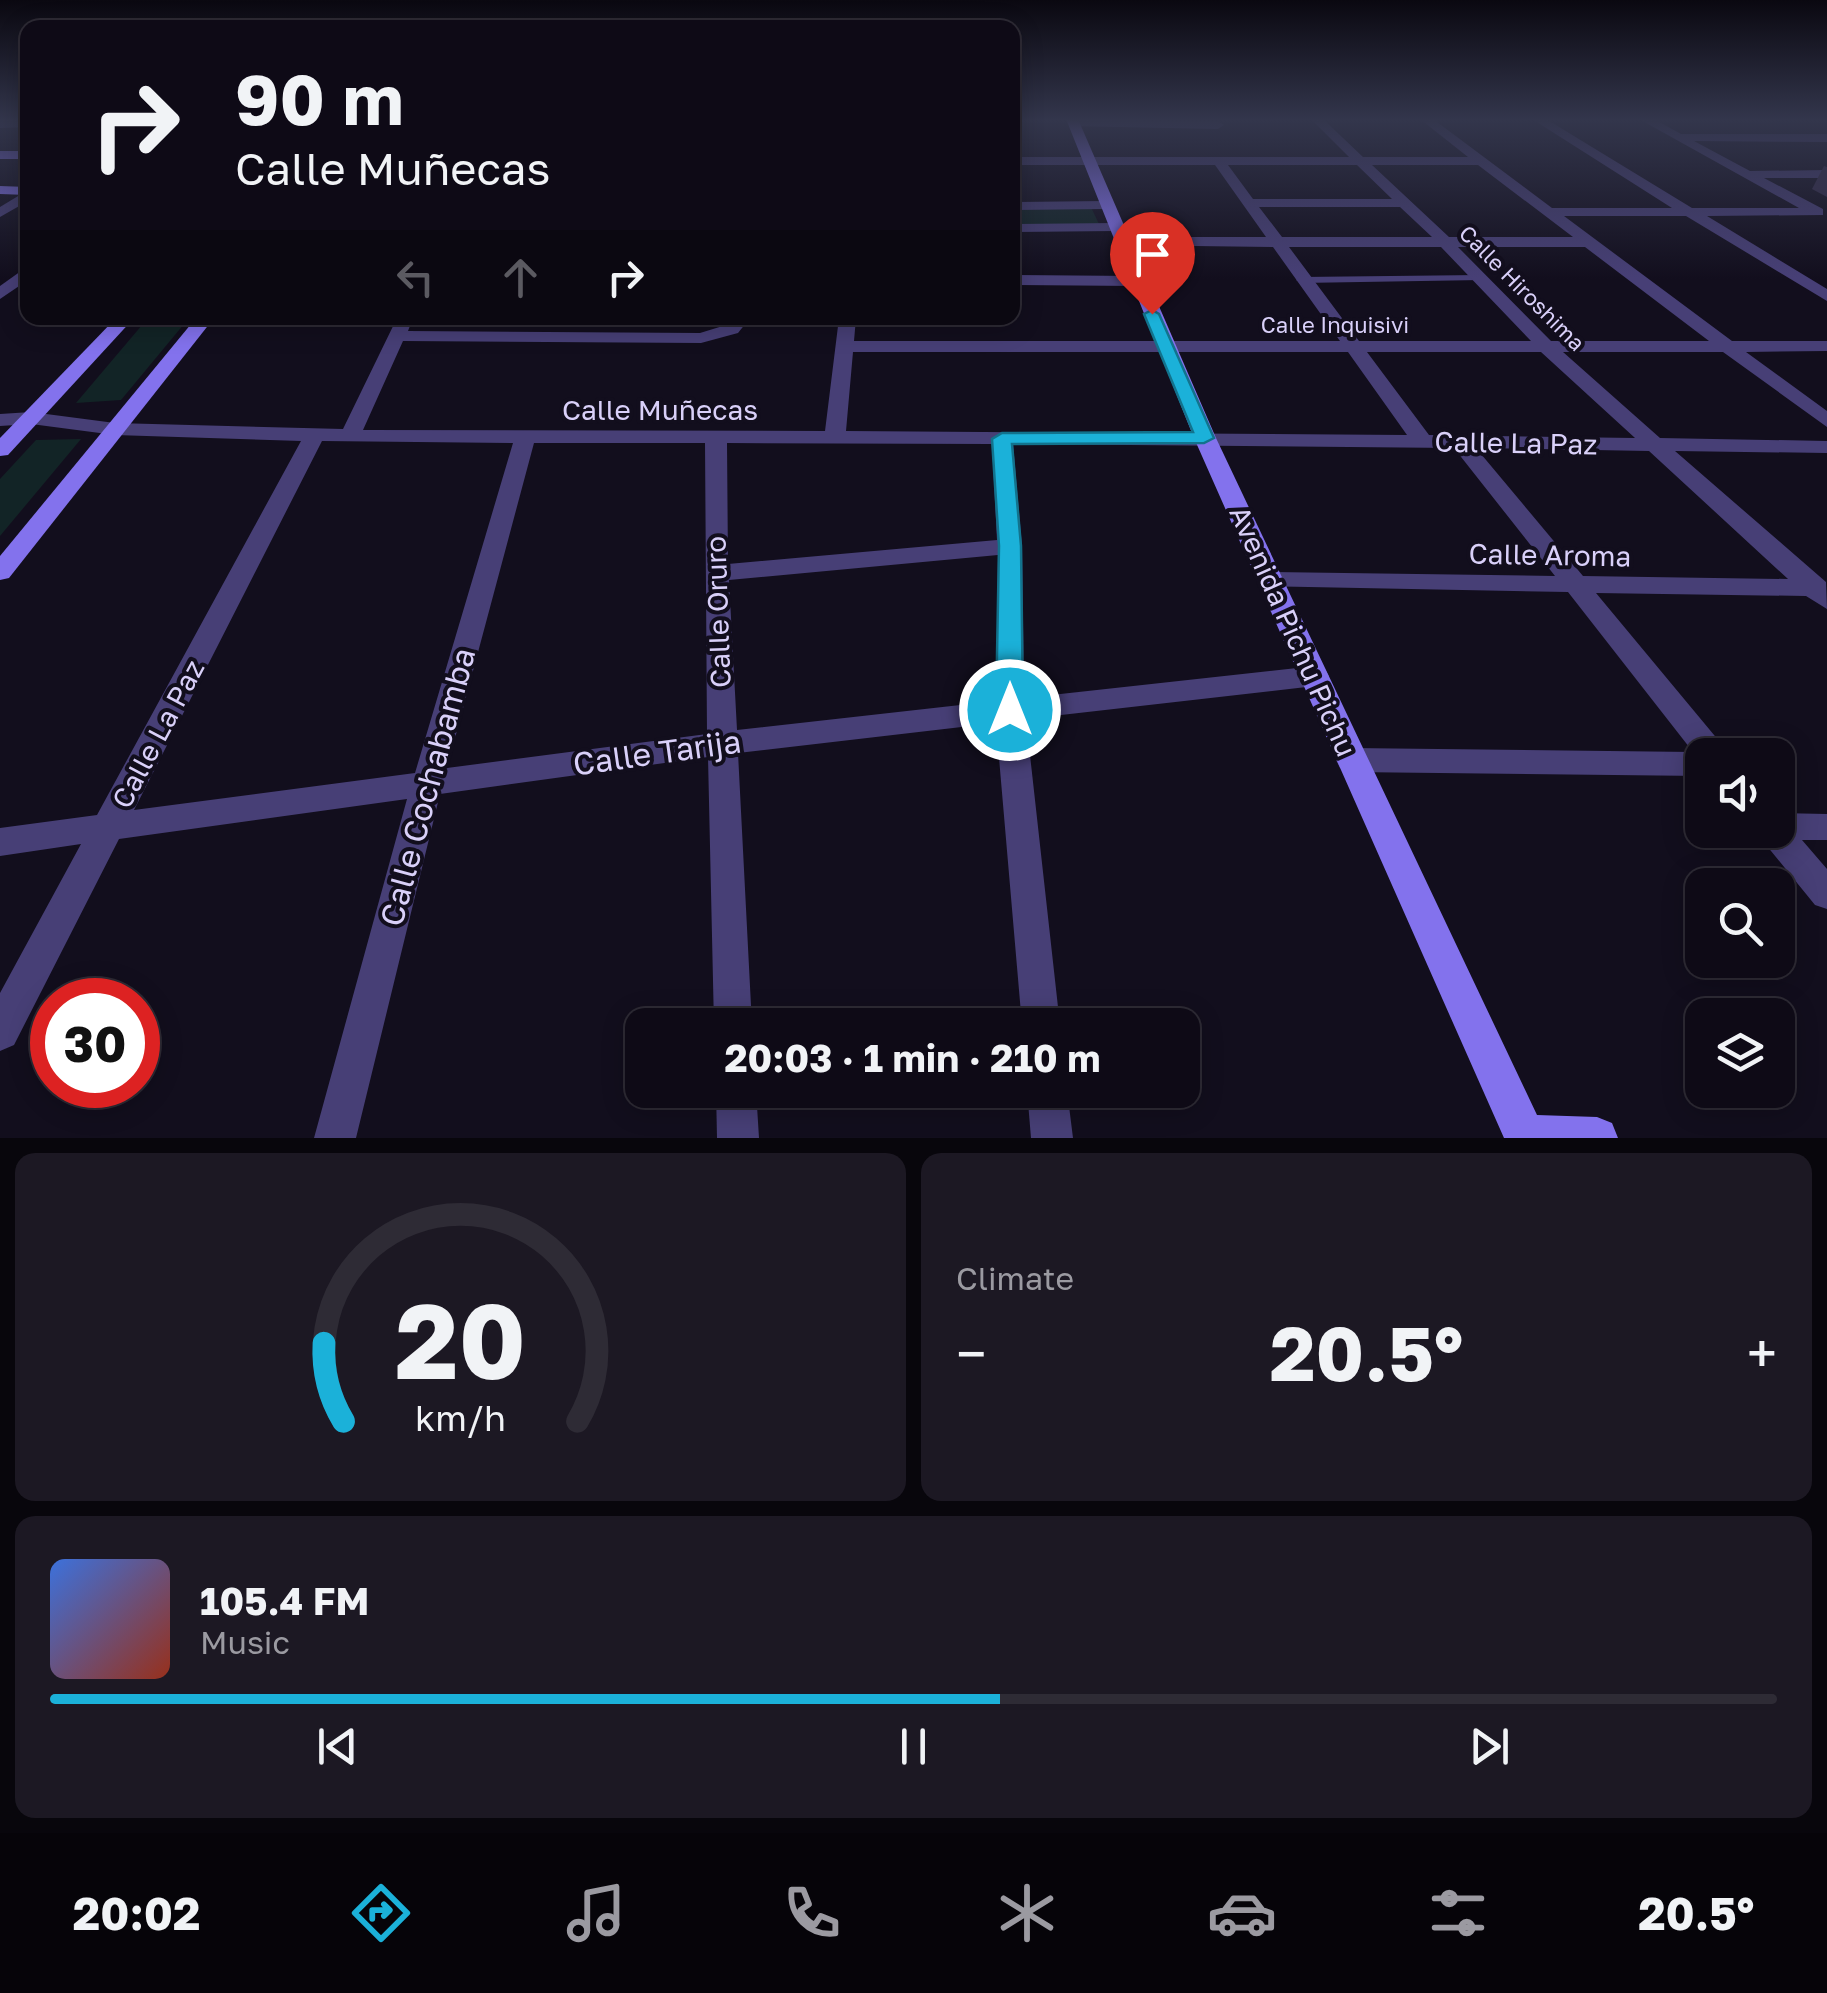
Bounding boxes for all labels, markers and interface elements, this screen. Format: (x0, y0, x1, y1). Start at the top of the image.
text: 90 m (235, 56, 404, 140)
icon: right (70, 60, 200, 190)
text: Calle Muñecas (235, 141, 550, 195)
pin (1110, 212, 1195, 315)
street label: Calle Hiroshima (1454, 219, 1591, 356)
icon: arrive (1125, 227, 1180, 282)
icon: left (388, 250, 443, 305)
icon: ahead (493, 250, 548, 305)
icon: right (598, 250, 653, 305)
street label: Calle Inquisivi (1261, 311, 1409, 338)
street label: Calle Muñecas (562, 393, 758, 426)
street label: Calle La Paz (1434, 425, 1598, 460)
street label: Avenida Pichu Pichu (1223, 500, 1364, 761)
street label: Calle Oruro (698, 536, 737, 688)
street label: Calle Aroma (1468, 537, 1632, 572)
street label: Calle Cochabamba (372, 643, 482, 930)
street label: Calle La Paz (105, 654, 210, 813)
position arrow (958, 658, 1062, 762)
street label: Calle Tarija (570, 721, 743, 783)
map controls (1685, 738, 1795, 1108)
button: sound (1685, 738, 1795, 848)
button: search (1685, 868, 1795, 978)
speed limit sign: 30 (30, 978, 160, 1108)
button: layers (1685, 998, 1795, 1108)
text: 20:03 · 1 min · 210 m (724, 1035, 1101, 1080)
text: Climate (956, 1259, 1074, 1297)
text: 20 (395, 1277, 526, 1402)
text: 20.5° (1270, 1307, 1463, 1398)
text: − (956, 1320, 986, 1386)
text: + (1747, 1320, 1777, 1386)
text: km/h (415, 1396, 506, 1439)
text: 105.4 FM (200, 1578, 369, 1623)
text: Music (200, 1623, 290, 1661)
icon: previous (310, 1719, 365, 1774)
icon: pause (886, 1719, 941, 1774)
icon: next (1462, 1719, 1517, 1774)
icon: directions (346, 1878, 416, 1948)
icon: music (561, 1878, 631, 1948)
icon: phone (777, 1878, 847, 1948)
icon: climate (992, 1878, 1062, 1948)
icon: car (1207, 1878, 1277, 1948)
icon: filters (1423, 1878, 1493, 1948)
text: 20:02 (73, 1886, 201, 1940)
text: 20.5° (1638, 1886, 1754, 1940)

